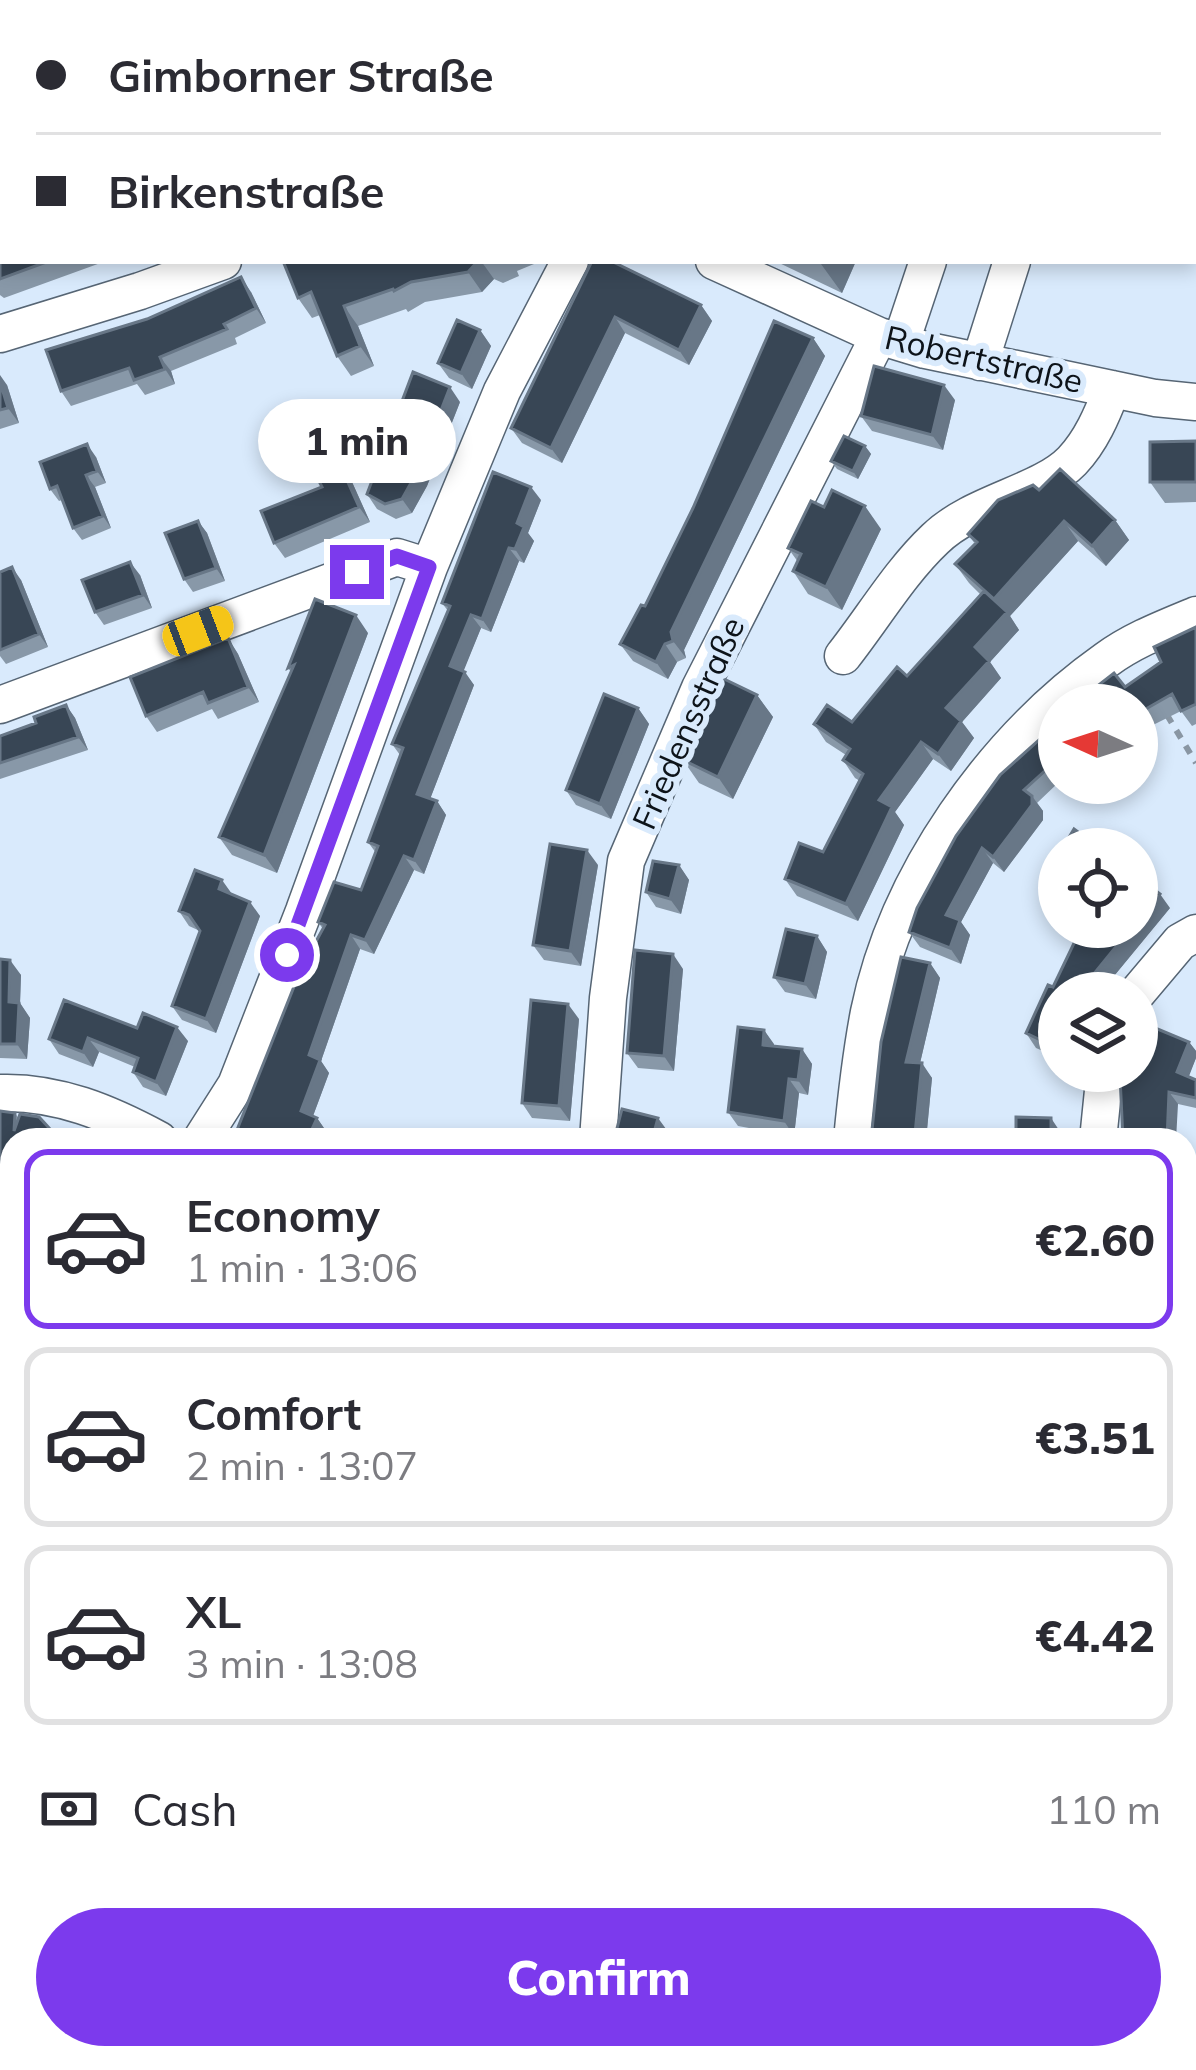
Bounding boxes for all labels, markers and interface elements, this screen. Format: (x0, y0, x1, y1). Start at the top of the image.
text: Gimborner Straße (108, 47, 494, 103)
text: Birkenstraße (108, 163, 384, 219)
street label: Robertstraße (881, 316, 1087, 401)
callout: 1 min (258, 398, 456, 482)
text: 1 min (305, 416, 409, 465)
route end (330, 545, 384, 599)
car (158, 601, 238, 661)
street label: Friedensstraße (623, 610, 753, 835)
north arrow (1038, 684, 1158, 804)
map controls (1038, 684, 1158, 1092)
button: locate (1038, 828, 1158, 948)
route start (260, 928, 314, 982)
button: layers (1038, 972, 1158, 1092)
icon: car (42, 1185, 150, 1293)
text: Economy (186, 1187, 380, 1243)
text: €2.60 (1035, 1211, 1155, 1267)
text: 1 min · 13:06 (186, 1243, 418, 1292)
icon: car (42, 1383, 150, 1491)
text: Comfort (186, 1385, 361, 1441)
text: €3.51 (1035, 1409, 1155, 1465)
text: 2 min · 13:07 (186, 1441, 418, 1490)
icon: car (42, 1581, 150, 1689)
text: XL (186, 1583, 241, 1639)
text: €4.42 (1035, 1607, 1155, 1663)
text: 3 min · 13:08 (186, 1639, 418, 1688)
icon: cash (36, 1776, 102, 1842)
text: Cash (132, 1781, 238, 1837)
text: 110 m (1046, 1785, 1161, 1834)
button: Confirm (36, 1908, 1161, 2046)

